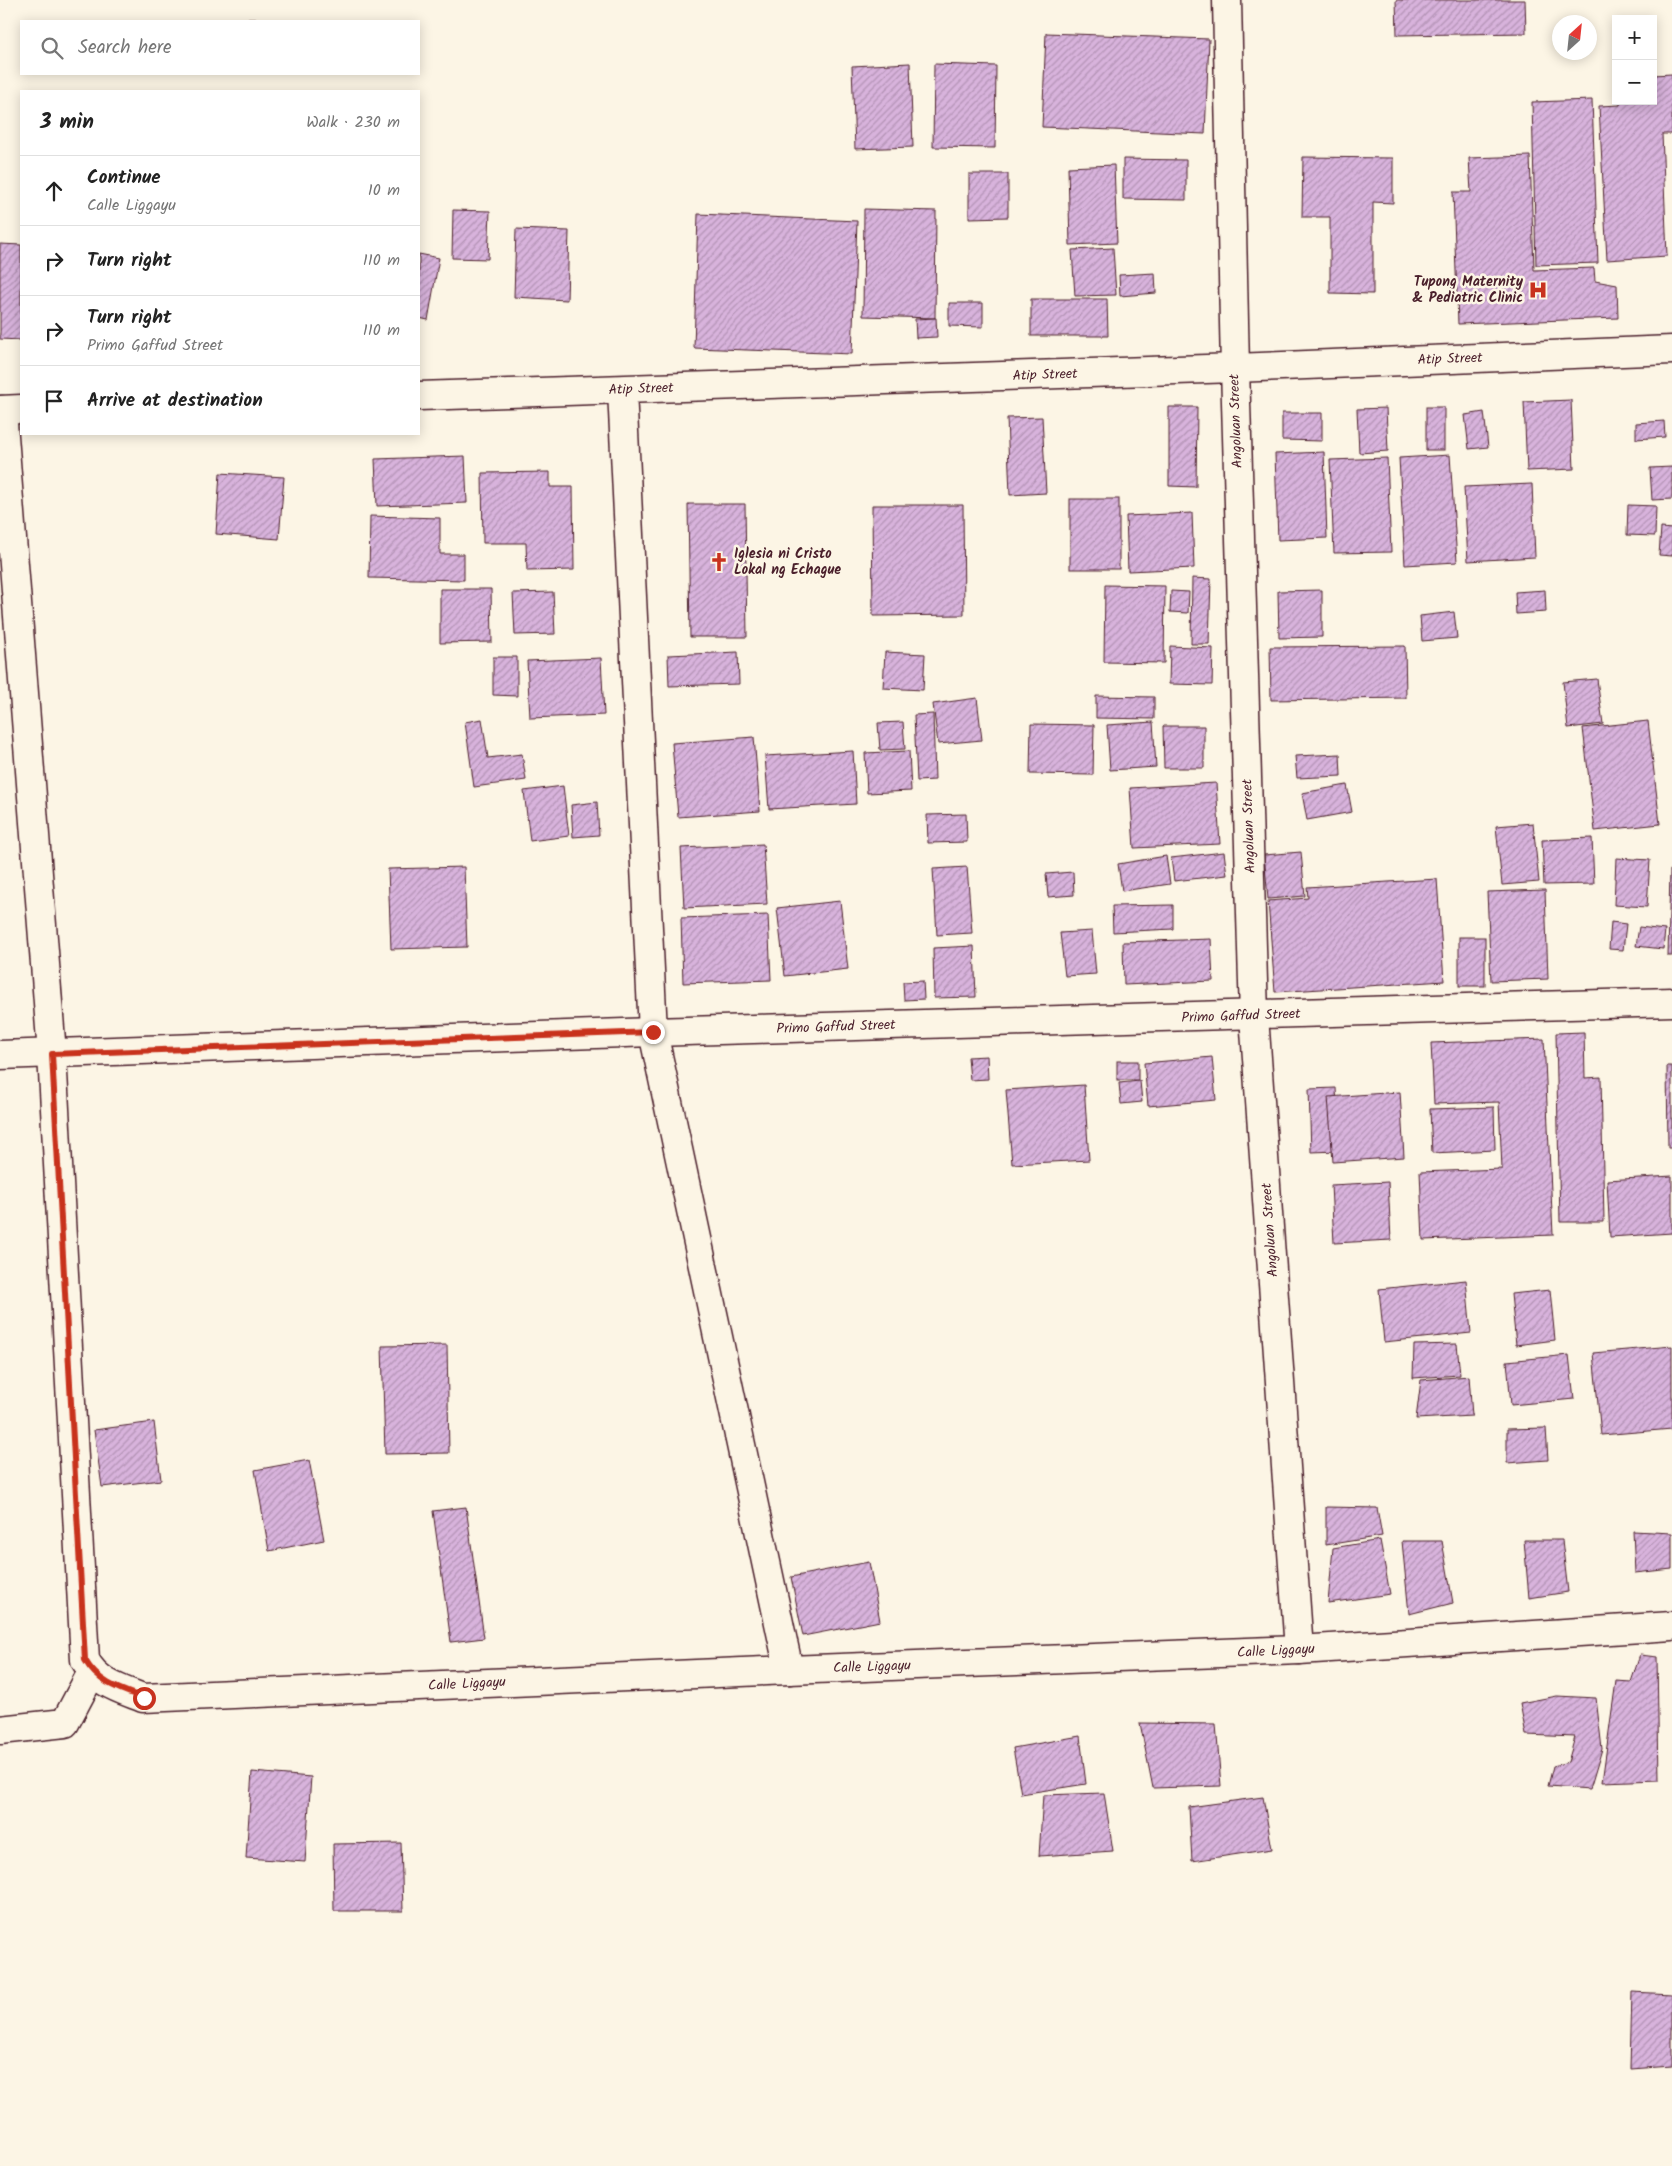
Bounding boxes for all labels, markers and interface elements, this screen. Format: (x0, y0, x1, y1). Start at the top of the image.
north arrow (1552, 15, 1597, 60)
map controls (1612, 15, 1657, 105)
button: + (1612, 15, 1657, 60)
search box (20, 20, 420, 75)
text: Search here (78, 33, 172, 63)
icon: search (38, 34, 66, 62)
button: − (1612, 60, 1657, 105)
text: 3 min (40, 106, 94, 139)
text: Walk · 230 m (306, 110, 400, 135)
text: Continue (87, 163, 160, 193)
icon: ahead (40, 177, 68, 205)
text: 10 m (368, 178, 400, 203)
text: Calle Liggayu (87, 193, 176, 218)
text: Turn right (87, 246, 172, 276)
icon: right (40, 247, 68, 275)
text: 110 m (363, 248, 400, 273)
place label: Tupong Maternity & Pediatric Clinic (1412, 271, 1524, 309)
hospital icon: Tupong Maternity & Pediatric Clinic (1527, 279, 1549, 301)
text: Turn right (87, 303, 172, 333)
icon: right (40, 317, 68, 345)
text: 110 m (363, 318, 400, 343)
text: Primo Gaffud Street (87, 333, 223, 358)
street label: Atip Street (1417, 347, 1483, 371)
street label: Atip Street (1012, 363, 1078, 387)
street label: Angoluan Street (1223, 373, 1249, 468)
street label: Atip Street (608, 377, 674, 401)
text: Arrive at destination (87, 386, 263, 416)
icon: arrive (40, 387, 68, 415)
place label: Iglesia ni Cristo Lokal ng Echague (734, 543, 841, 581)
church icon: Iglesia ni Cristo Lokal ng Echague (708, 551, 730, 573)
street label: Angoluan Street (1236, 778, 1262, 873)
street label: Primo Gaffud Street (1181, 1003, 1302, 1029)
street label: Primo Gaffud Street (776, 1014, 897, 1040)
route end (642, 1021, 665, 1044)
street label: Angoluan Street (1256, 1182, 1284, 1278)
street label: Calle Liggayu (1237, 1638, 1316, 1664)
street label: Calle Liggayu (833, 1655, 912, 1679)
street label: Calle Liggayu (428, 1671, 507, 1697)
route start (133, 1687, 156, 1710)

